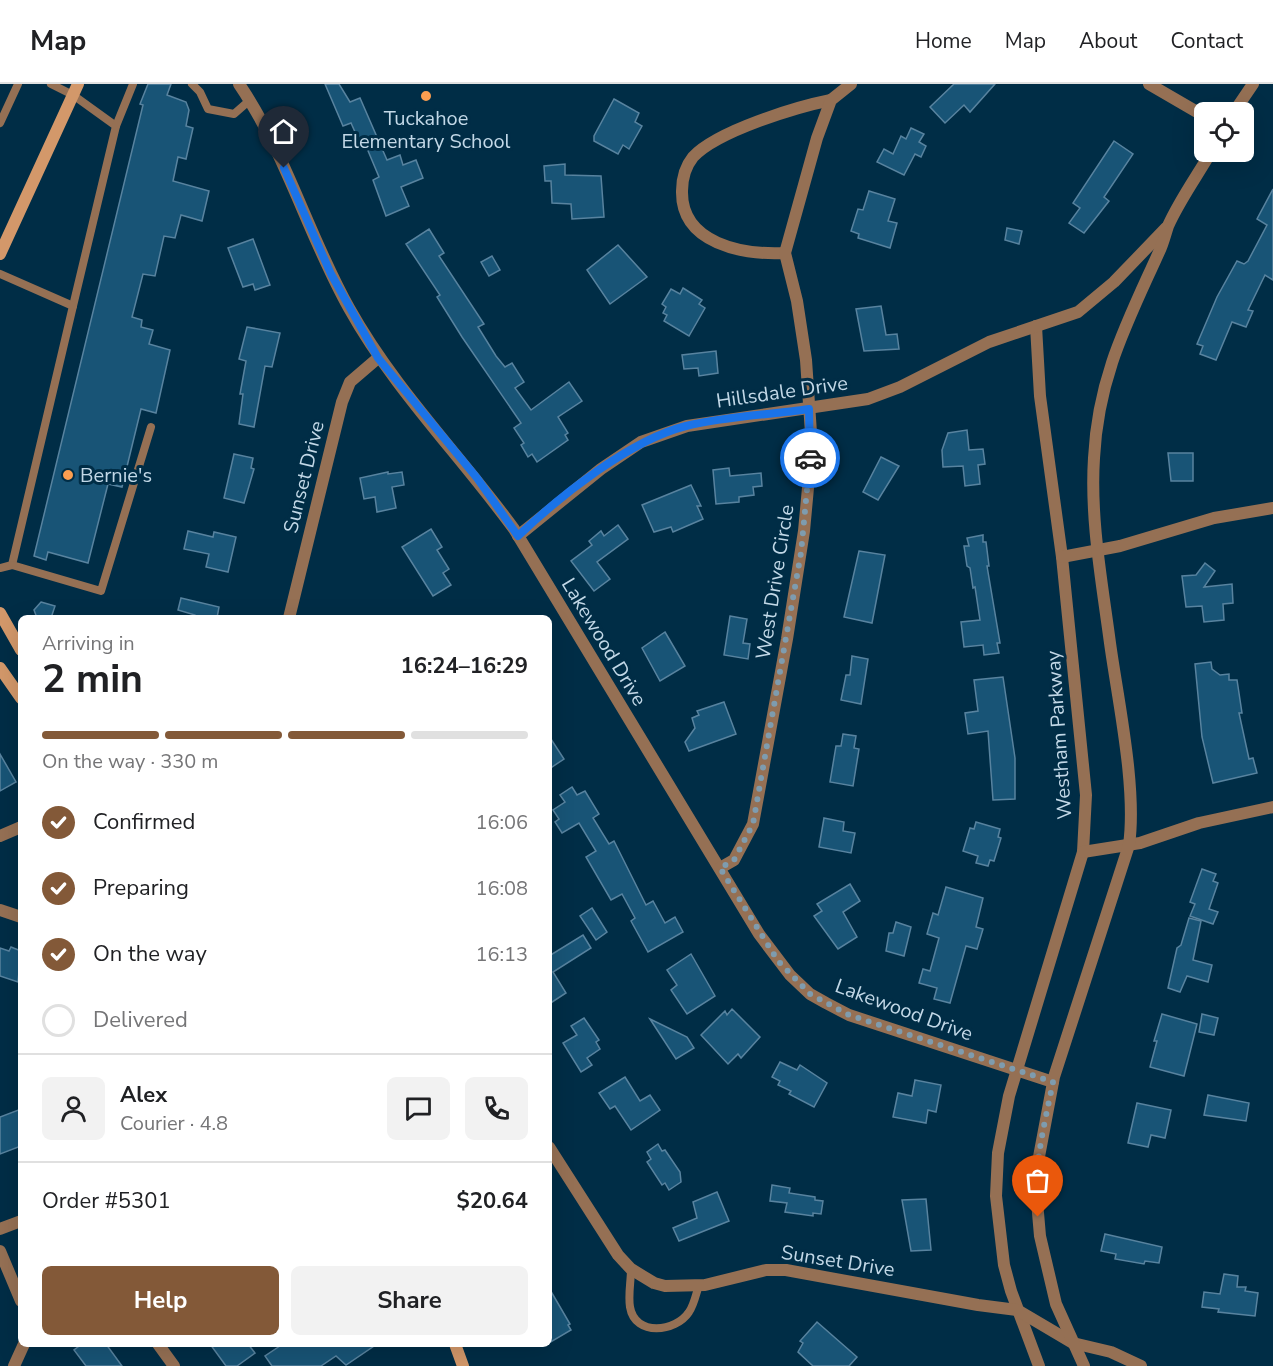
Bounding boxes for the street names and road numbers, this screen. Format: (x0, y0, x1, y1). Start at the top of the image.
street label: Hillsdale Drive (715, 369, 849, 415)
street label: Sunset Drive (277, 418, 331, 536)
street label: West Drive Circle (749, 503, 801, 661)
street label: Lakewood Drive (555, 573, 653, 711)
street label: Westham Parkway (1040, 649, 1078, 820)
street label: Lakewood Drive (831, 973, 977, 1047)
street label: Sunset Drive (779, 1239, 897, 1283)

